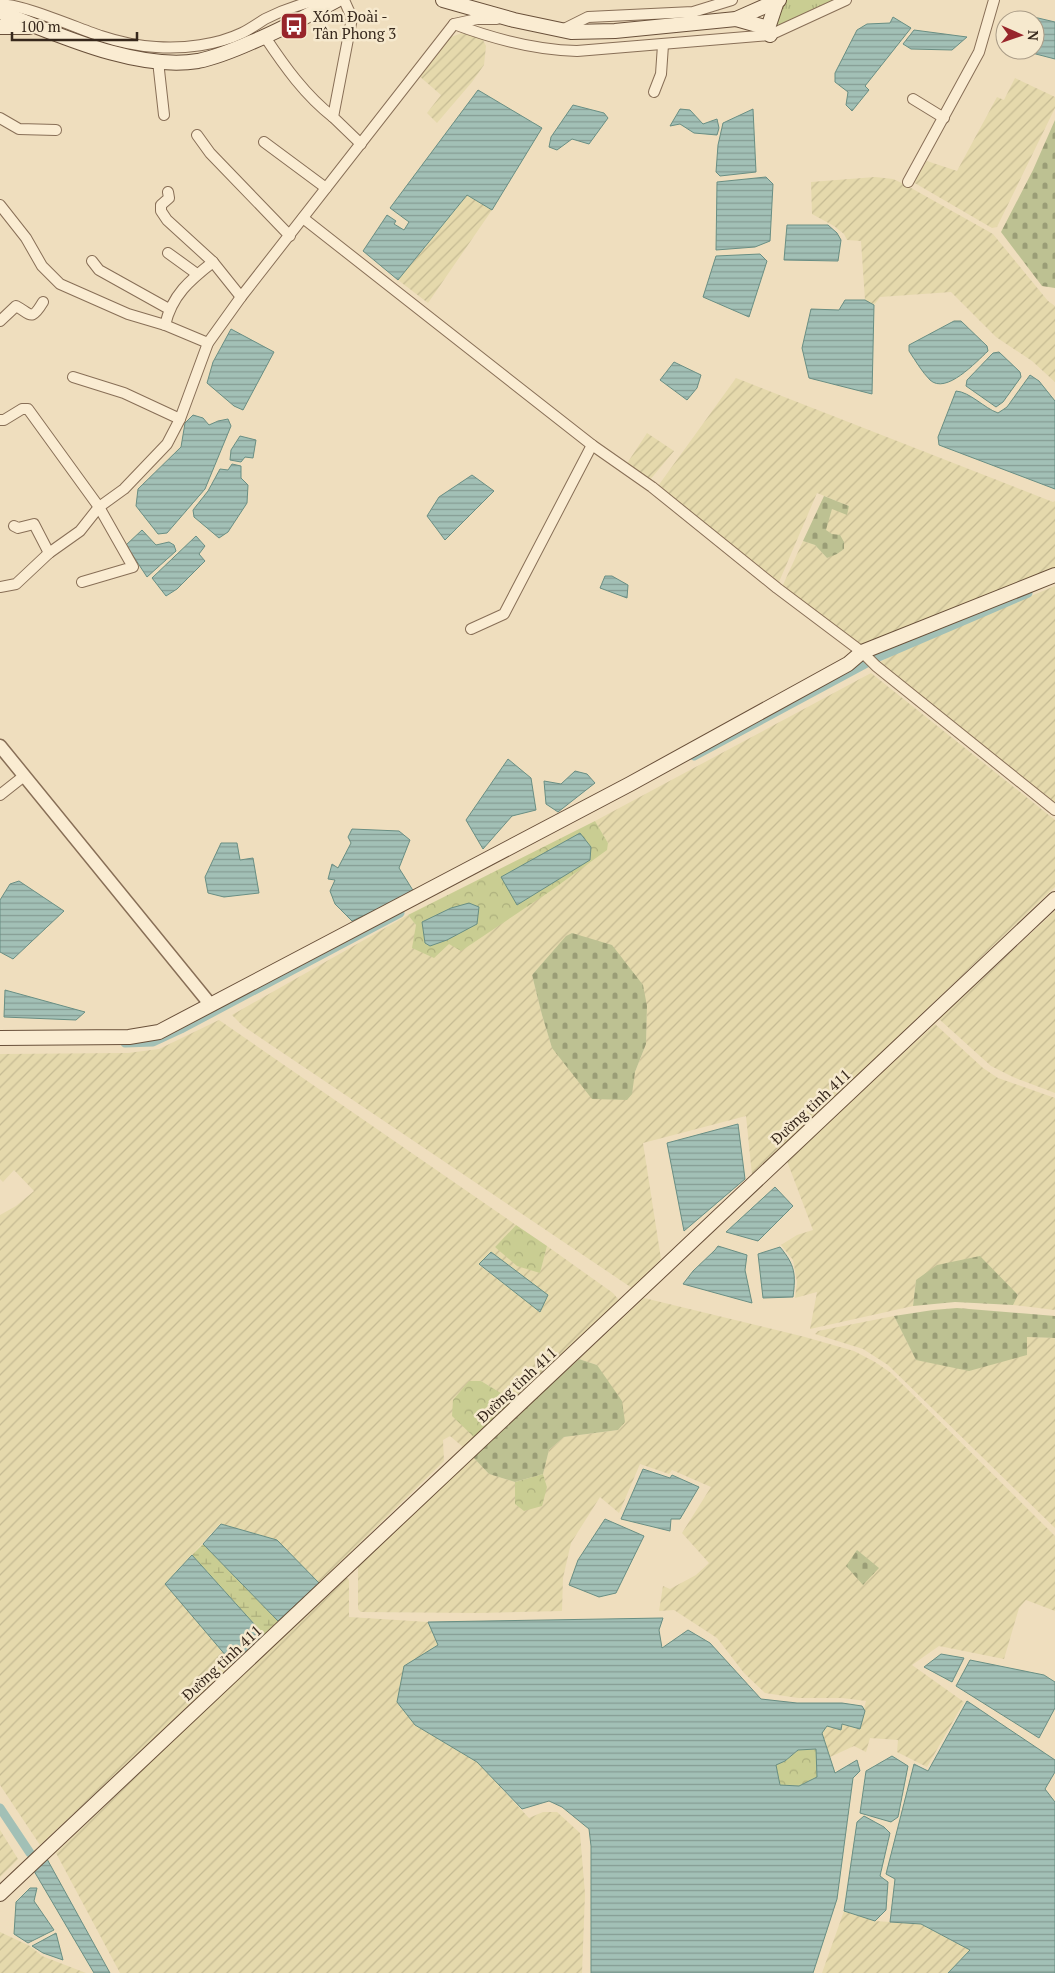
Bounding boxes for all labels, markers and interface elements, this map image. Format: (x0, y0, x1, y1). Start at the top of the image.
place label: Xóm Đoài - Tân Phong 3 (313, 6, 396, 43)
scale bar (12, 10, 138, 42)
north arrow (995, 10, 1045, 60)
bus stop icon: Xóm Đoài - Tân Phong 3 (279, 11, 309, 41)
text: 100 m (20, 16, 61, 36)
text: N (1024, 30, 1043, 41)
street label: Đường tỉnh 411 (766, 1064, 855, 1148)
street label: Đường tỉnh 411 (472, 1342, 561, 1426)
street label: Đường tỉnh 411 (177, 1620, 266, 1704)

